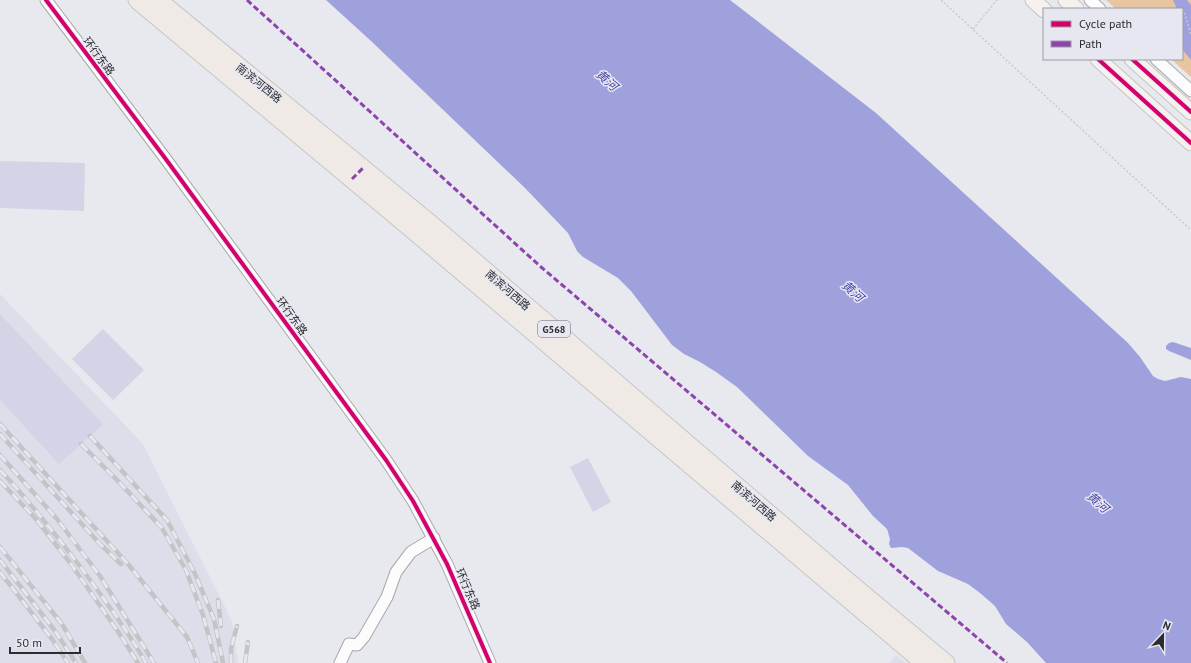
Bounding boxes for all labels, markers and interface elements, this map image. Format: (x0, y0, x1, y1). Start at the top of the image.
legend (1043, 8, 1183, 60)
text: Cycle path (1079, 16, 1132, 31)
street label: 环行东路 (80, 34, 118, 78)
text: Path (1079, 36, 1102, 51)
street label: 南滨河西路 (233, 60, 285, 106)
water label: 黄河 (593, 66, 622, 95)
street label: 南滨河西路 (483, 267, 533, 313)
water label: 黄河 (839, 277, 868, 306)
street label: 环行东路 (273, 294, 311, 338)
road number: G568 (538, 321, 570, 337)
street label: 南滨河西路 (729, 478, 779, 524)
water label: 黄河 (1084, 488, 1113, 517)
street label: 环行东路 (453, 566, 483, 612)
north arrow (1143, 615, 1183, 655)
text: N (1161, 618, 1173, 634)
scale bar (10, 629, 80, 655)
text: 50 m (16, 635, 42, 650)

